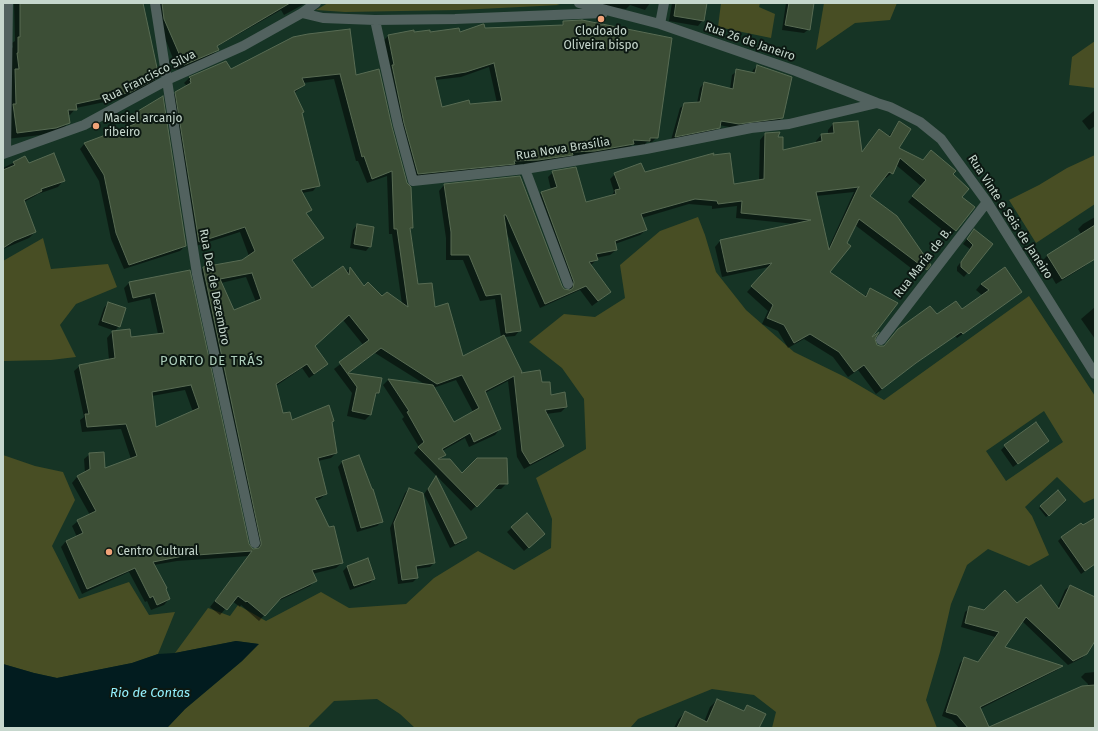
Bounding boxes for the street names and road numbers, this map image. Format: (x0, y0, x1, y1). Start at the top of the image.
street label: Rua 26 de Janeiro (703, 20, 797, 64)
street label: Rua Francisco Silva (100, 47, 198, 107)
street label: Rua Nova Brasília (515, 134, 611, 164)
street label: Rua Vinte e Seis de Janeiro (964, 152, 1056, 282)
street label: Rua Maria de B. (891, 225, 955, 301)
street label: Rua Dez de Dezembro (196, 228, 232, 346)

